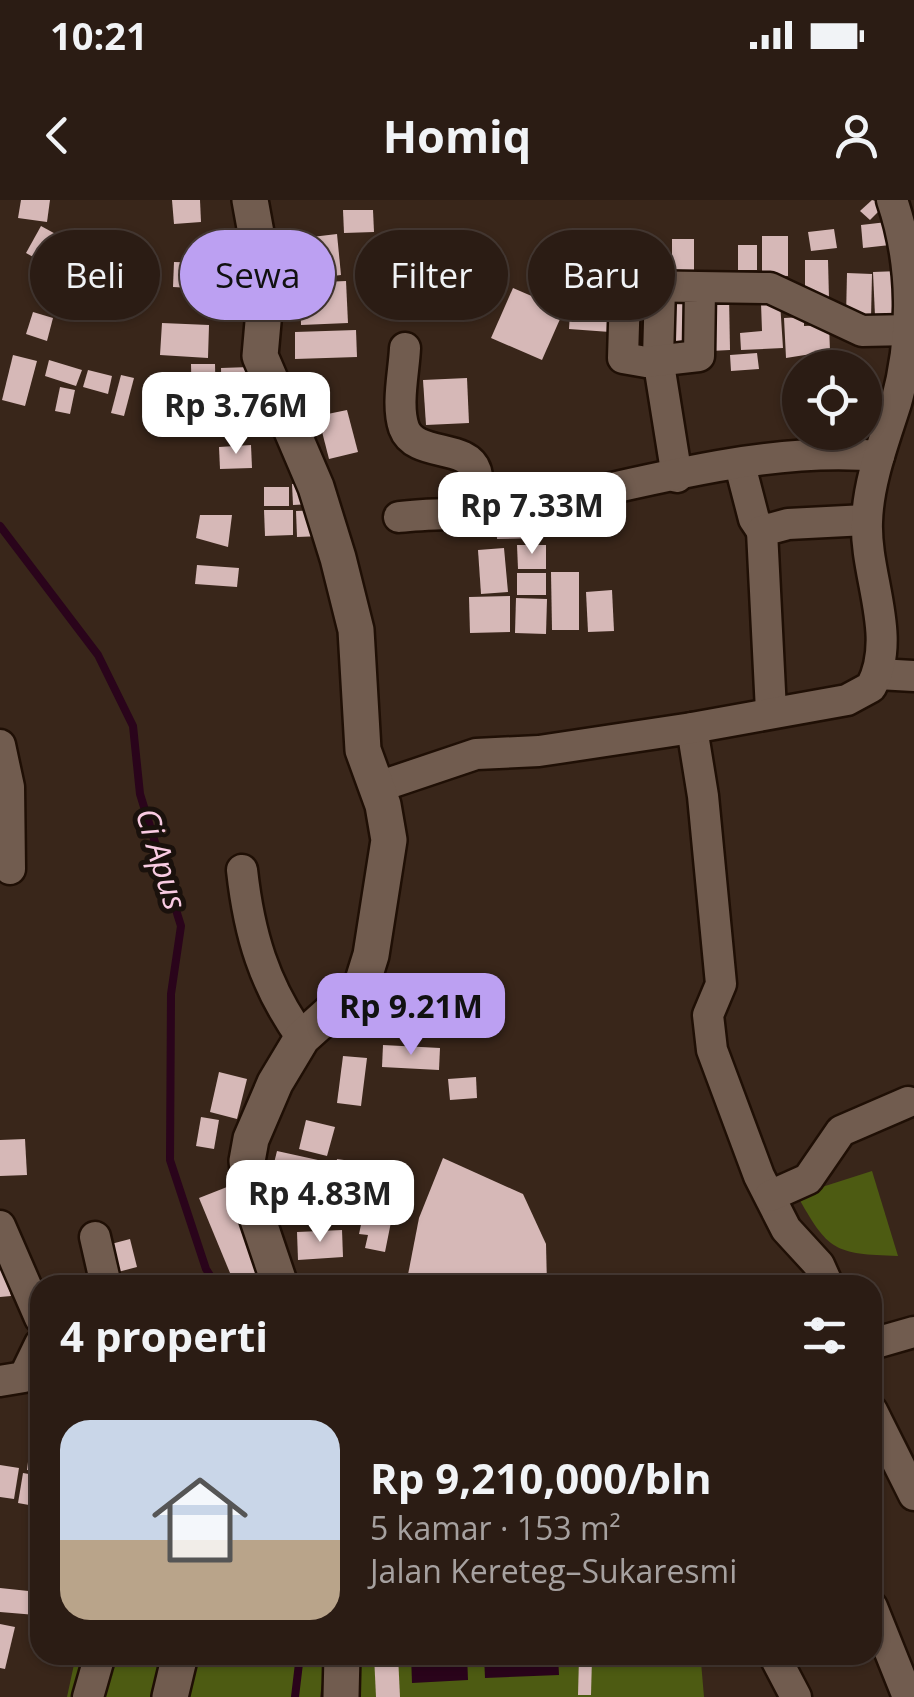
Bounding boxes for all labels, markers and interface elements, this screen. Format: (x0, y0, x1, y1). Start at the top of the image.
text: 10:21 (50, 9, 148, 61)
text: Homiq (383, 105, 531, 166)
icon: back (30, 108, 85, 163)
icon: person (829, 108, 884, 163)
chip: Beli (30, 230, 160, 320)
chip: Sewa (180, 230, 335, 320)
chip: Filter (355, 230, 508, 320)
chip: Baru (528, 230, 675, 320)
map controls (782, 350, 882, 450)
button: locate (782, 350, 882, 450)
pin: Rp 3.76M (133, 372, 339, 457)
text: Rp 3.76M (164, 383, 308, 426)
pin: Rp 7.33M (429, 472, 635, 557)
text: Rp 7.33M (460, 483, 604, 526)
water label: Ci Apus (127, 803, 198, 915)
pin: Rp 9.21M (308, 973, 514, 1058)
text: Rp 9.21M (339, 984, 483, 1027)
pin: Rp 4.83M (217, 1160, 423, 1245)
text: Rp 4.83M (248, 1171, 392, 1214)
text: 4 properti (60, 1307, 268, 1364)
icon: filters (797, 1308, 852, 1363)
text: Rp 9,210,000/bln (370, 1449, 712, 1506)
icon: home (140, 1460, 260, 1580)
text: 5 kamar · 153 m² (370, 1506, 621, 1549)
text: Jalan Kereteg–Sukaresmi (370, 1549, 737, 1592)

